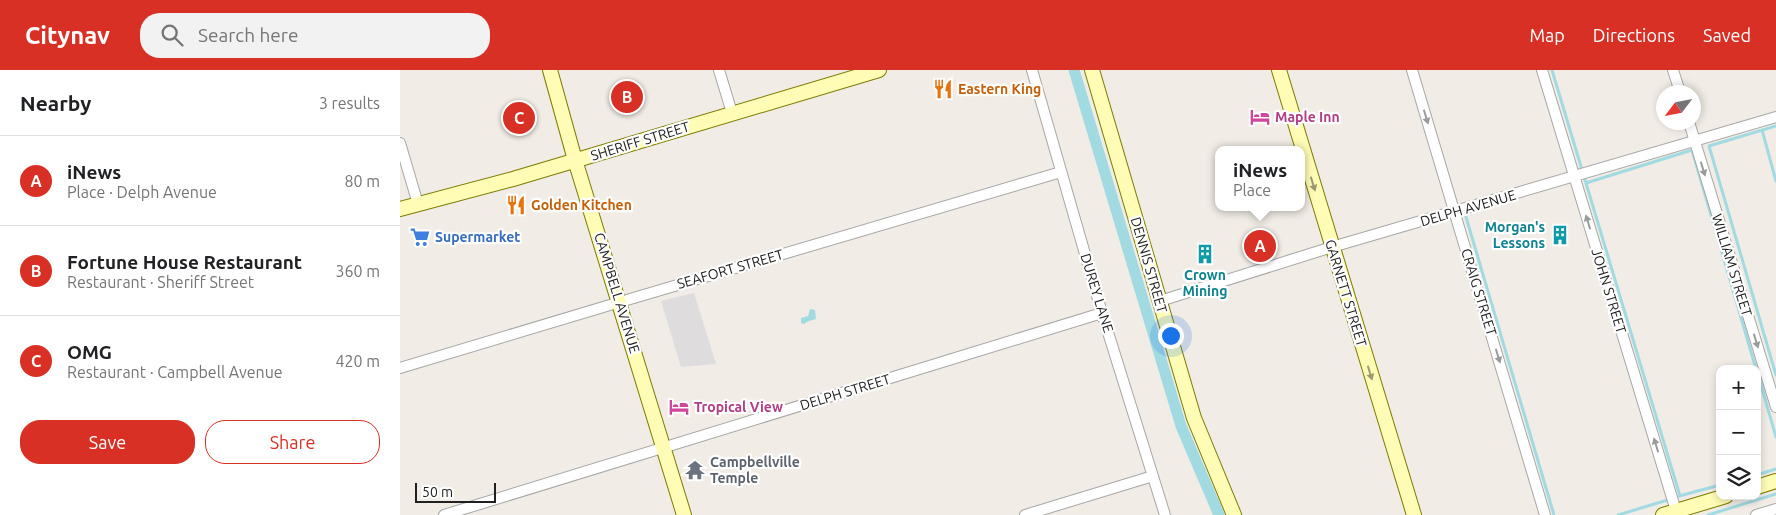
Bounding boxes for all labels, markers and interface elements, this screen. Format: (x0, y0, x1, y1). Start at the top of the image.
search box (140, 13, 490, 58)
icon: search (158, 21, 186, 49)
text: Citynav (25, 22, 110, 49)
text: Search here (198, 24, 298, 46)
text: Map (1529, 25, 1565, 45)
text: Directions (1593, 25, 1675, 45)
text: Saved (1703, 25, 1751, 45)
pin: B (611, 78, 643, 116)
restaurant icon: Eastern King (932, 78, 954, 100)
place label: Eastern King (958, 81, 1041, 97)
north arrow (1656, 85, 1701, 130)
text: Nearby (20, 91, 91, 115)
text: 3 results (319, 94, 380, 112)
pin: C (503, 99, 535, 137)
hotel icon: Maple Inn (1249, 106, 1271, 128)
place label: Maple Inn (1275, 109, 1340, 125)
one-way arrow (1423, 109, 1430, 124)
street label: SHERIFF STREET (589, 118, 692, 164)
popup (1215, 146, 1305, 211)
text: iNews (1233, 159, 1287, 181)
text: iNews (67, 161, 121, 183)
one-way arrow (1699, 162, 1707, 177)
text: A (30, 172, 42, 190)
text: 80 m (344, 172, 380, 190)
one-way arrow (1309, 176, 1317, 191)
text: Place (1233, 181, 1271, 199)
text: Place · Delph Avenue (67, 183, 217, 201)
street label: DELPH AVENUE (1418, 187, 1518, 229)
restaurant icon: Golden Kitchen (505, 194, 527, 216)
place label: Golden Kitchen (531, 197, 632, 213)
street label: WILLIAM STREET (1709, 212, 1755, 318)
street label: DENNIS STREET (1128, 215, 1170, 315)
one-way arrow (1584, 215, 1592, 230)
place label: Morgan's Lessons (1485, 219, 1545, 251)
building icon: Morgan's Lessons (1549, 224, 1571, 246)
supermarket icon: Supermarket (409, 226, 431, 248)
pin: A (1244, 227, 1276, 265)
place label: Supermarket (435, 229, 520, 245)
street label: CAMPBELL AVENUE (591, 231, 643, 355)
street label: GARNETT STREET (1322, 237, 1370, 349)
building icon: Crown Mining (1194, 243, 1216, 265)
street label: SEAFORT STREET (675, 246, 785, 292)
street label: CRAIG STREET (1458, 247, 1500, 338)
street label: JOHN STREET (1588, 247, 1630, 336)
text: Fortune House Restaurant (67, 251, 302, 273)
street label: DUREY LANE (1077, 252, 1117, 335)
text: B (31, 262, 41, 280)
text: 360 m (335, 262, 380, 280)
place label: Crown Mining (1183, 267, 1227, 299)
text: Restaurant · Sheriff Street (67, 273, 254, 291)
your location (1158, 323, 1184, 349)
one-way arrow (1752, 334, 1760, 349)
text: OMG (67, 341, 112, 363)
one-way arrow (1495, 349, 1503, 364)
text: C (31, 352, 41, 370)
text: 420 m (335, 352, 380, 370)
text: Restaurant · Campbell Avenue (67, 363, 283, 381)
one-way arrow (1367, 365, 1375, 380)
map controls (1716, 365, 1761, 500)
button: + (1716, 365, 1761, 410)
street label: DELPH STREET (798, 371, 892, 413)
hotel icon: Tropical View (668, 396, 690, 418)
place label: Tropical View (694, 399, 783, 415)
button: − (1716, 410, 1761, 455)
button: Save (20, 420, 195, 464)
button: Share (205, 420, 380, 464)
one-way arrow (1651, 437, 1659, 452)
place label: Campbellville Temple (710, 454, 800, 486)
button: layers (1716, 455, 1761, 500)
temple icon: Campbellville Temple (684, 459, 706, 481)
scale bar (415, 480, 496, 503)
text: 50 m (422, 484, 453, 500)

